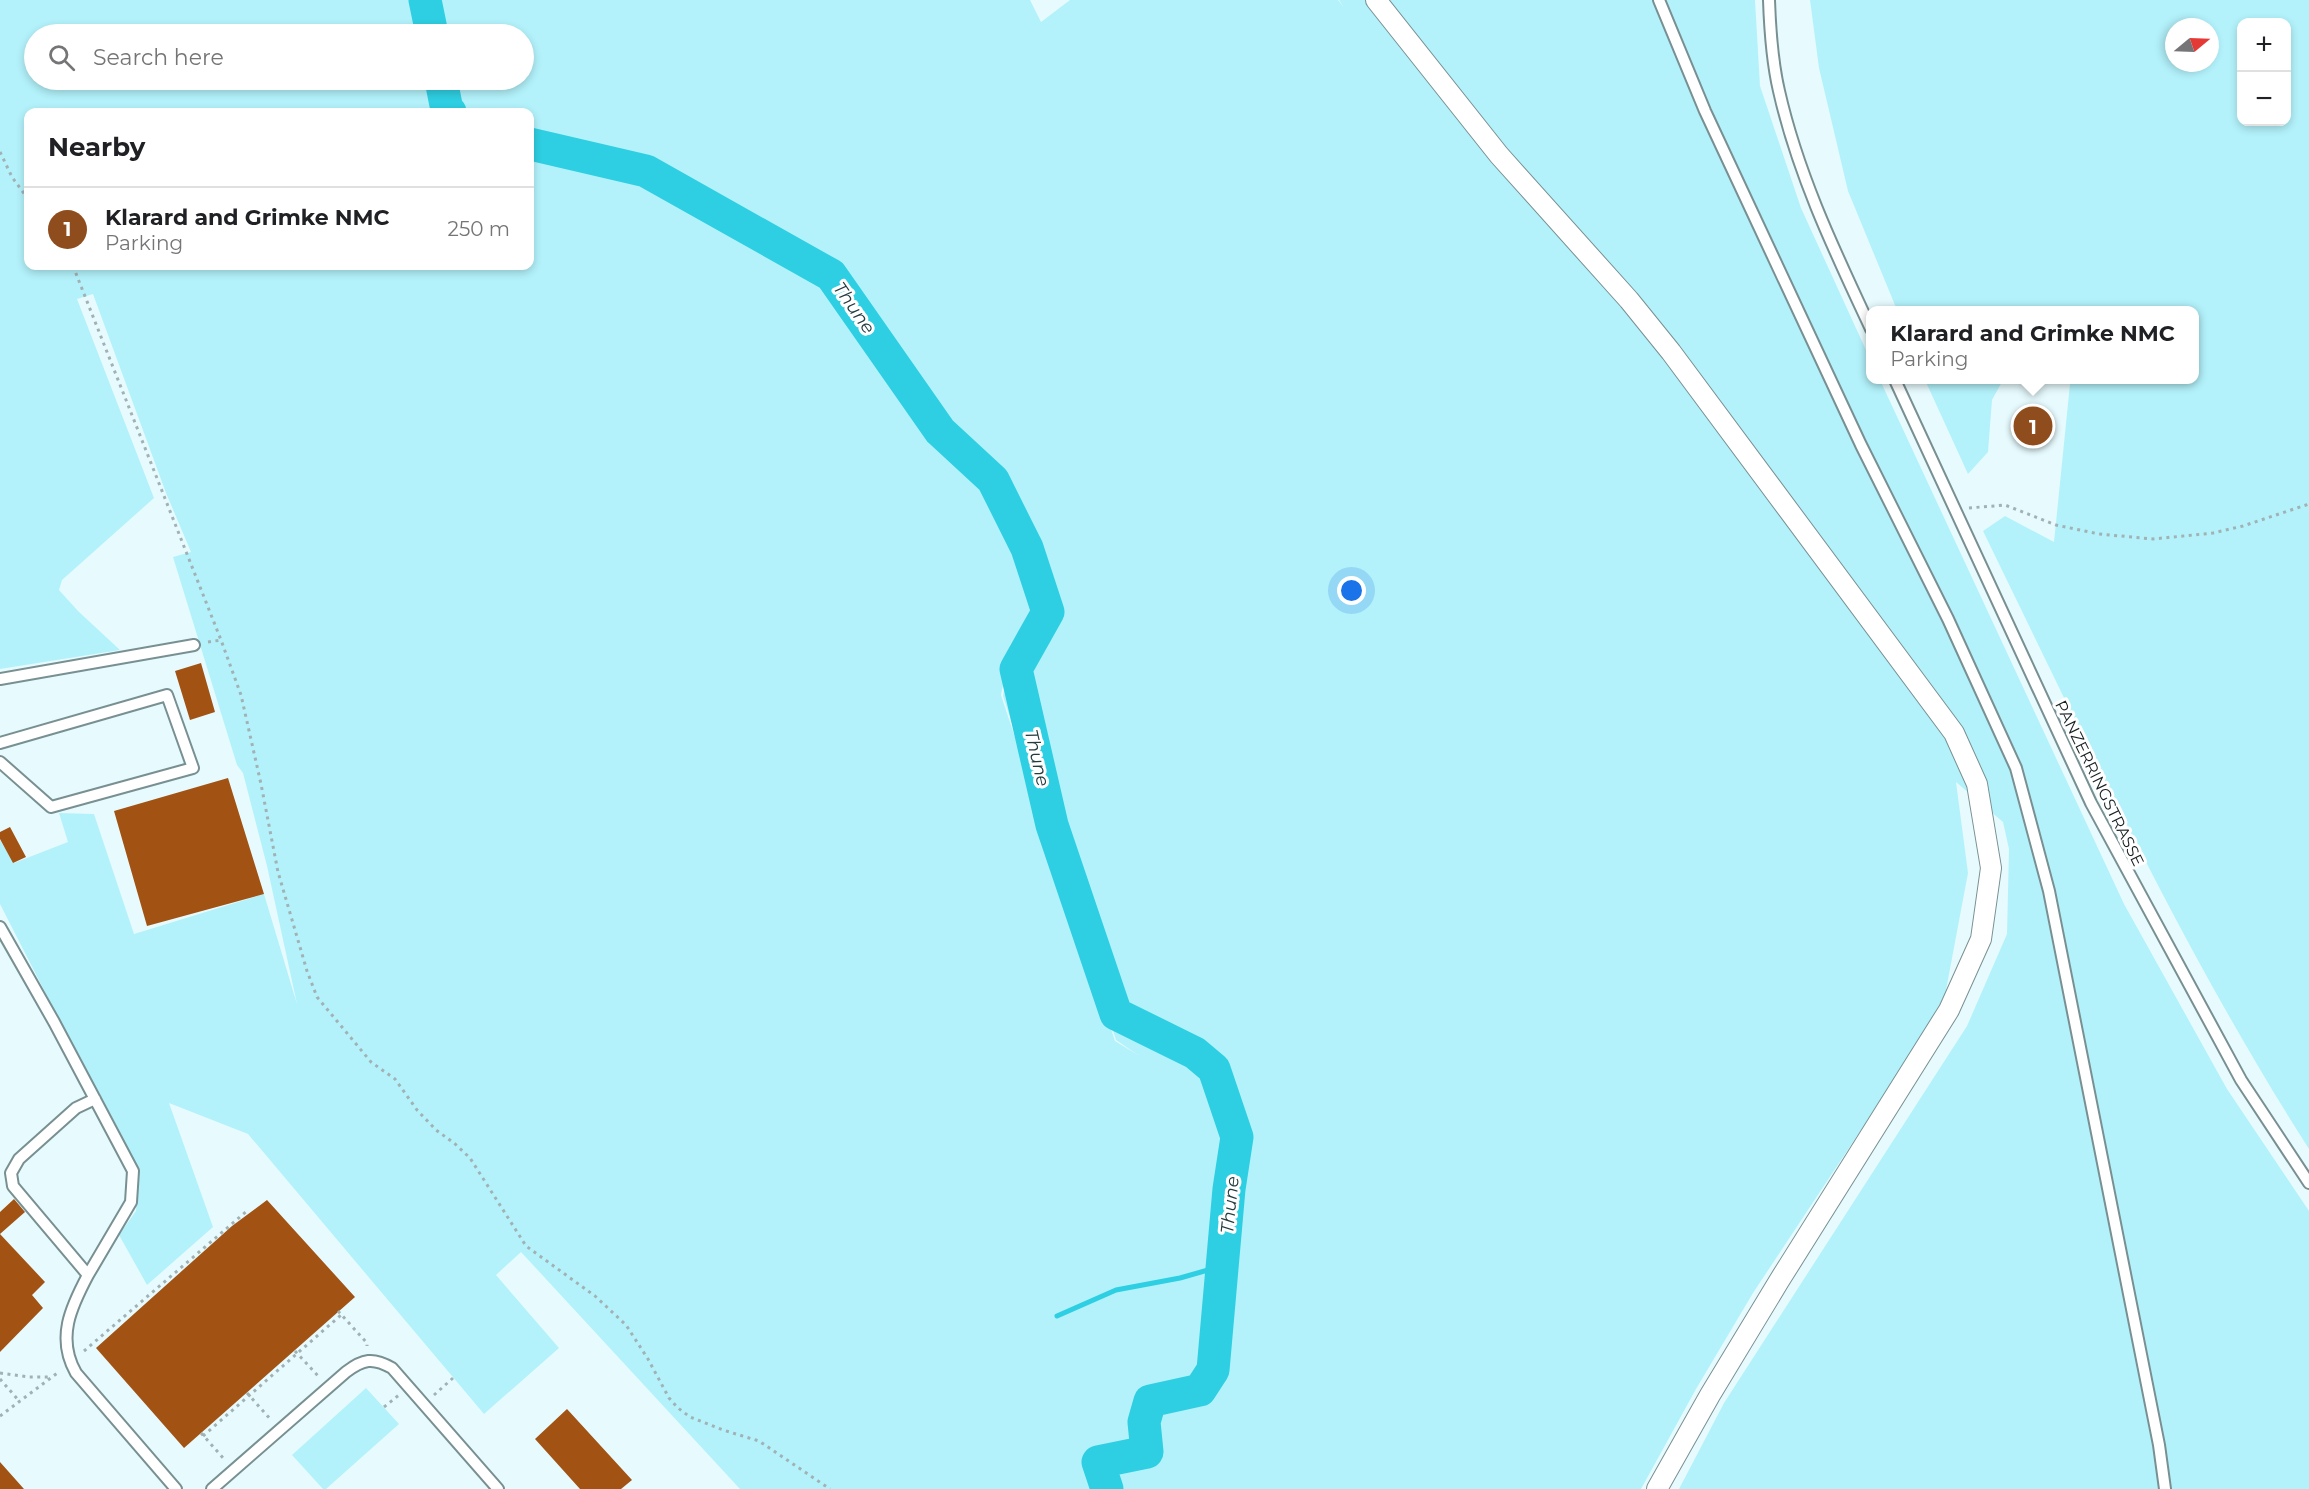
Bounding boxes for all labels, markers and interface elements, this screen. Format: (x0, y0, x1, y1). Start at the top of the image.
north arrow (2165, 18, 2219, 72)
map controls (2237, 18, 2291, 126)
button: + (2237, 18, 2291, 72)
search box (24, 24, 534, 90)
icon: search (45, 41, 78, 74)
text: Search here (93, 44, 224, 71)
button: − (2237, 72, 2291, 126)
text: Nearby (48, 131, 145, 163)
text: Klarard and Grimke NMC (105, 204, 390, 231)
text: 1 (64, 217, 71, 241)
text: 250 m (448, 217, 510, 241)
text: Parking (105, 231, 183, 255)
water label: Thune (828, 278, 880, 338)
popup (1866, 306, 2199, 384)
text: Klarard and Grimke NMC (1890, 320, 2175, 347)
text: Parking (1890, 347, 1969, 371)
pin: 1 (2014, 404, 2052, 448)
your location (1337, 576, 1366, 605)
street label: PANZERRINGSTRASSE (2051, 697, 2148, 869)
water label: Thune (1020, 727, 1054, 789)
water label: Thune (1216, 1175, 1244, 1235)

